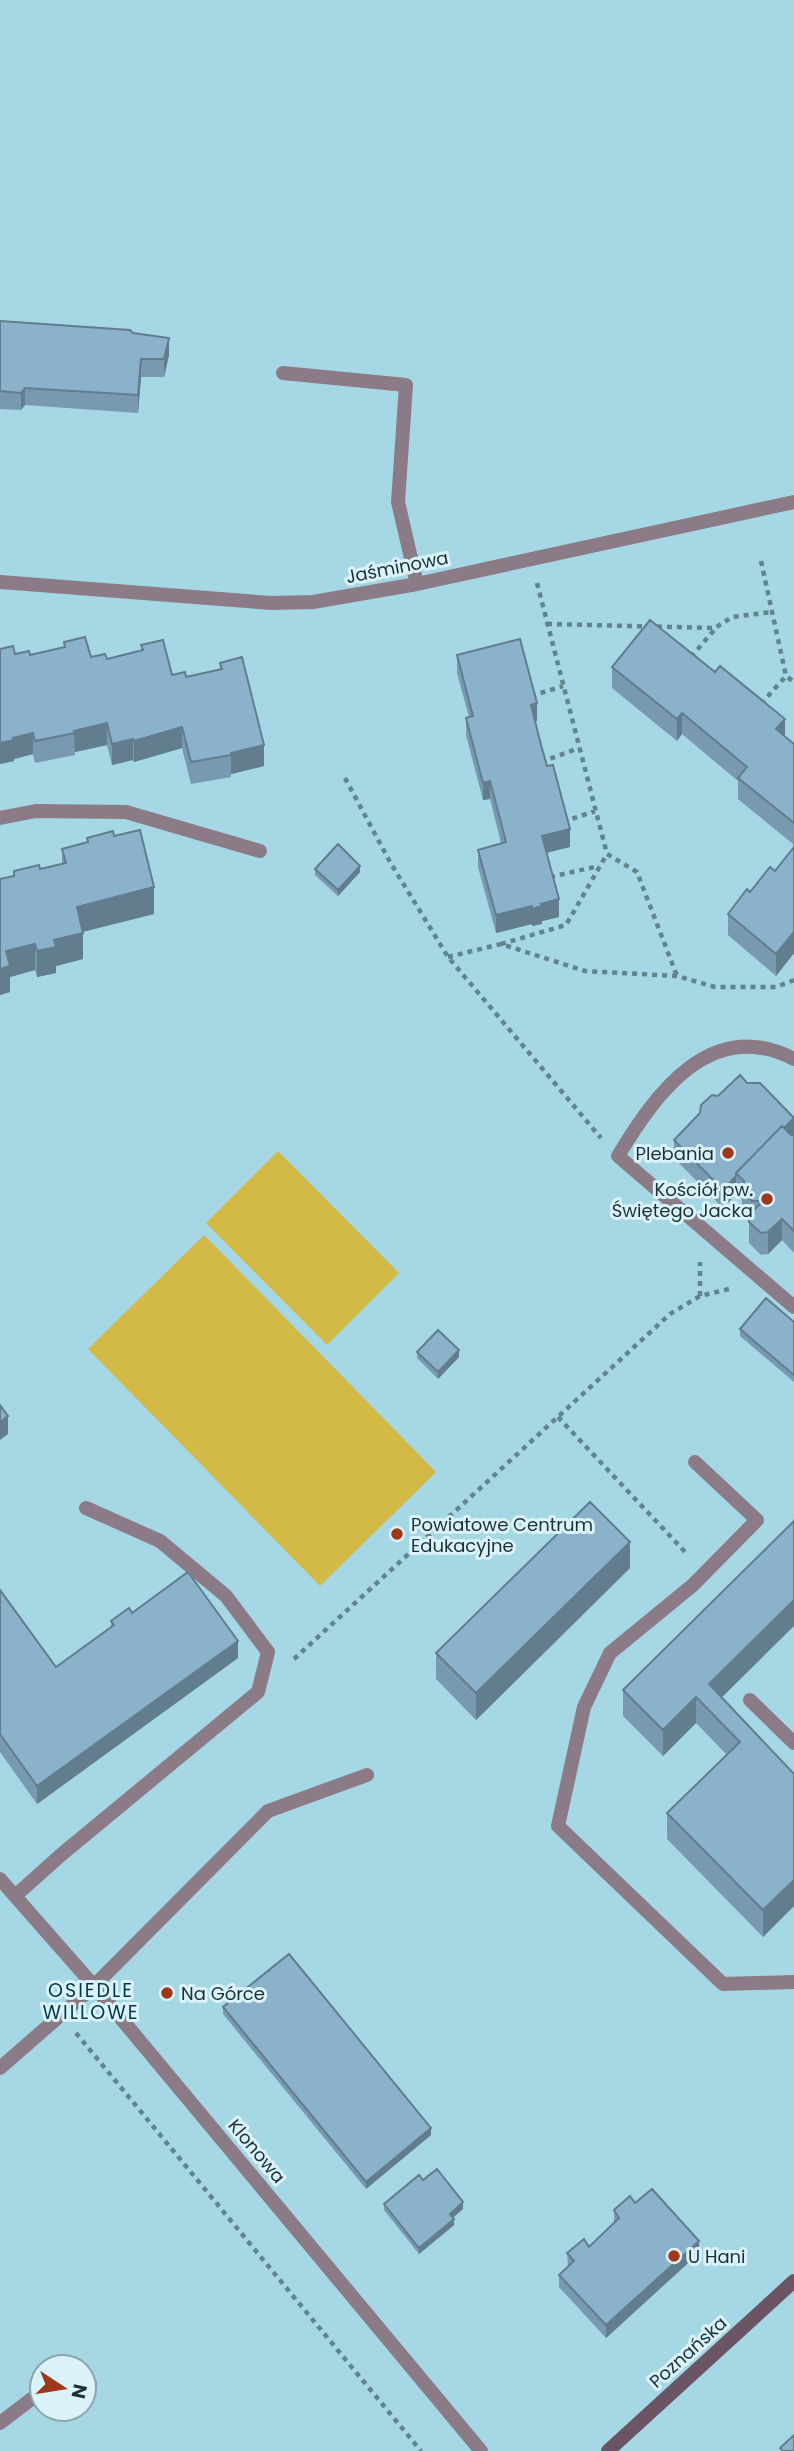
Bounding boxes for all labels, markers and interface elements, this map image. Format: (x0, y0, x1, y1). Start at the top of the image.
street label: Jaśminowa (344, 545, 450, 589)
place label: Plebania (636, 1141, 714, 1166)
marker: Plebania (720, 1145, 736, 1161)
place label: Kościół pw. Świętego Jacka (612, 1177, 753, 1223)
marker: Kościół pw. Świętego Jacka (759, 1191, 775, 1207)
place label: Powiatowe Centrum Edukacyjne (411, 1512, 593, 1558)
marker: Powiatowe Centrum Edukacyjne (389, 1526, 405, 1542)
district label: OSIEDLE WILLOWE (43, 1977, 139, 2026)
place label: Na Górce (181, 1981, 265, 2006)
marker: Na Górce (159, 1985, 175, 2001)
street label: Klonowa (223, 2114, 291, 2188)
place label: U Hani (688, 2244, 746, 2269)
marker: U Hani (666, 2248, 682, 2264)
street label: Poznańska (644, 2311, 732, 2393)
north arrow (28, 2353, 98, 2423)
text: N (64, 2382, 94, 2401)

